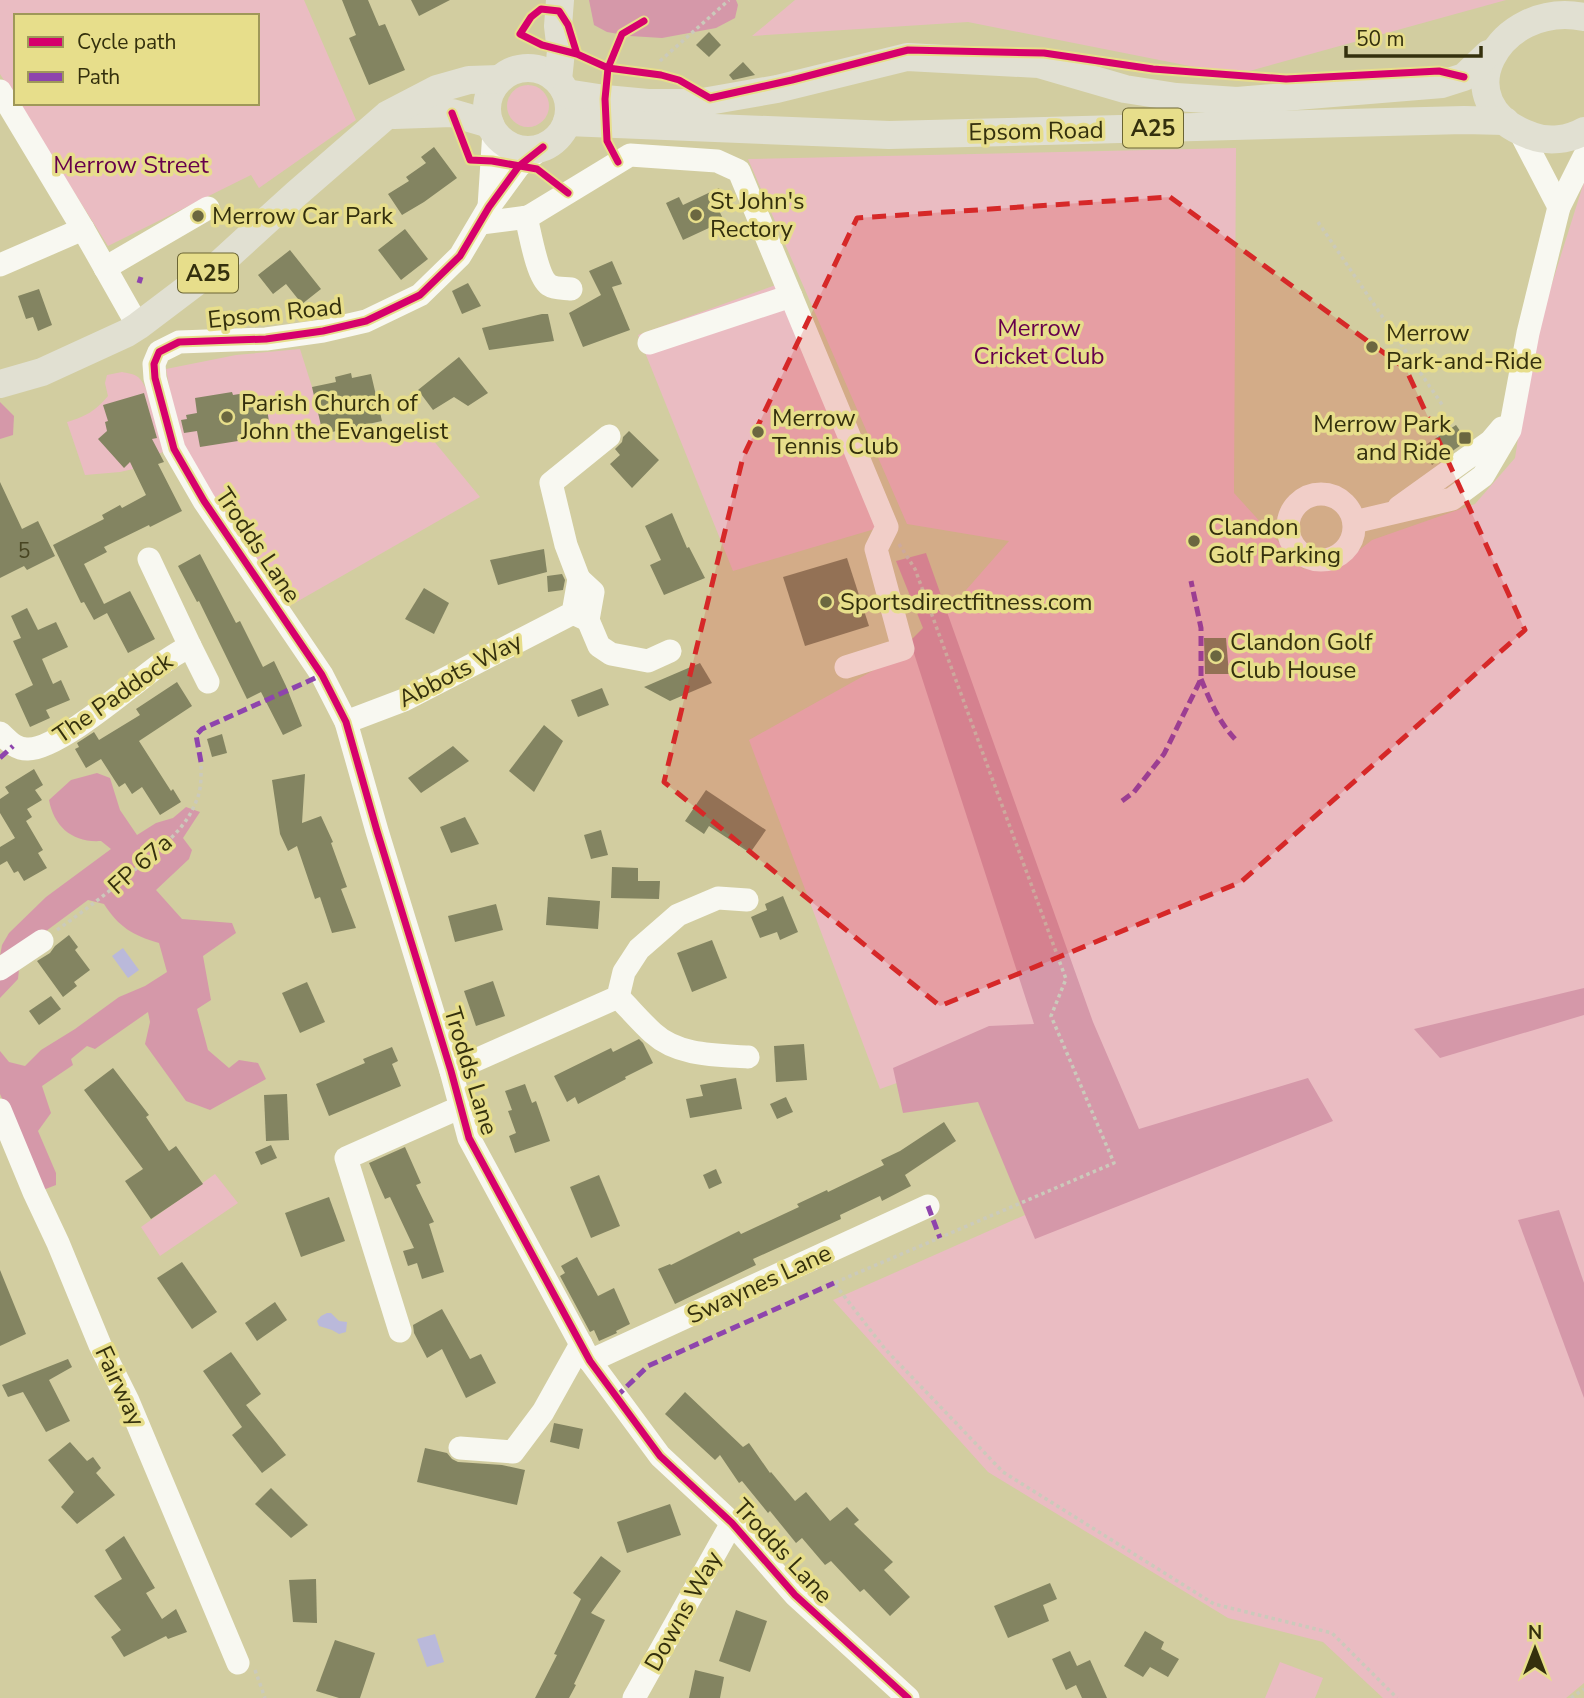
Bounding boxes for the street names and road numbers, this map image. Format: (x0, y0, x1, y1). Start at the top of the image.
road number: A25 (1123, 108, 1183, 148)
street label: Epsom Road (968, 114, 1104, 148)
road number: A25 (178, 254, 238, 292)
street label: Epsom Road (206, 290, 344, 336)
street label: Trodds Lane (208, 481, 308, 609)
street label: Abbots Way (393, 625, 528, 715)
street label: The Paddock (47, 645, 180, 751)
street label: FP 67a (101, 827, 179, 901)
street label: Trodds Lane (436, 1003, 506, 1139)
street label: Swaynes Lane (682, 1237, 836, 1331)
street label: Fairway (88, 1341, 153, 1432)
street label: Trodds Lane (726, 1492, 840, 1610)
street label: Downs Way (637, 1545, 729, 1677)

